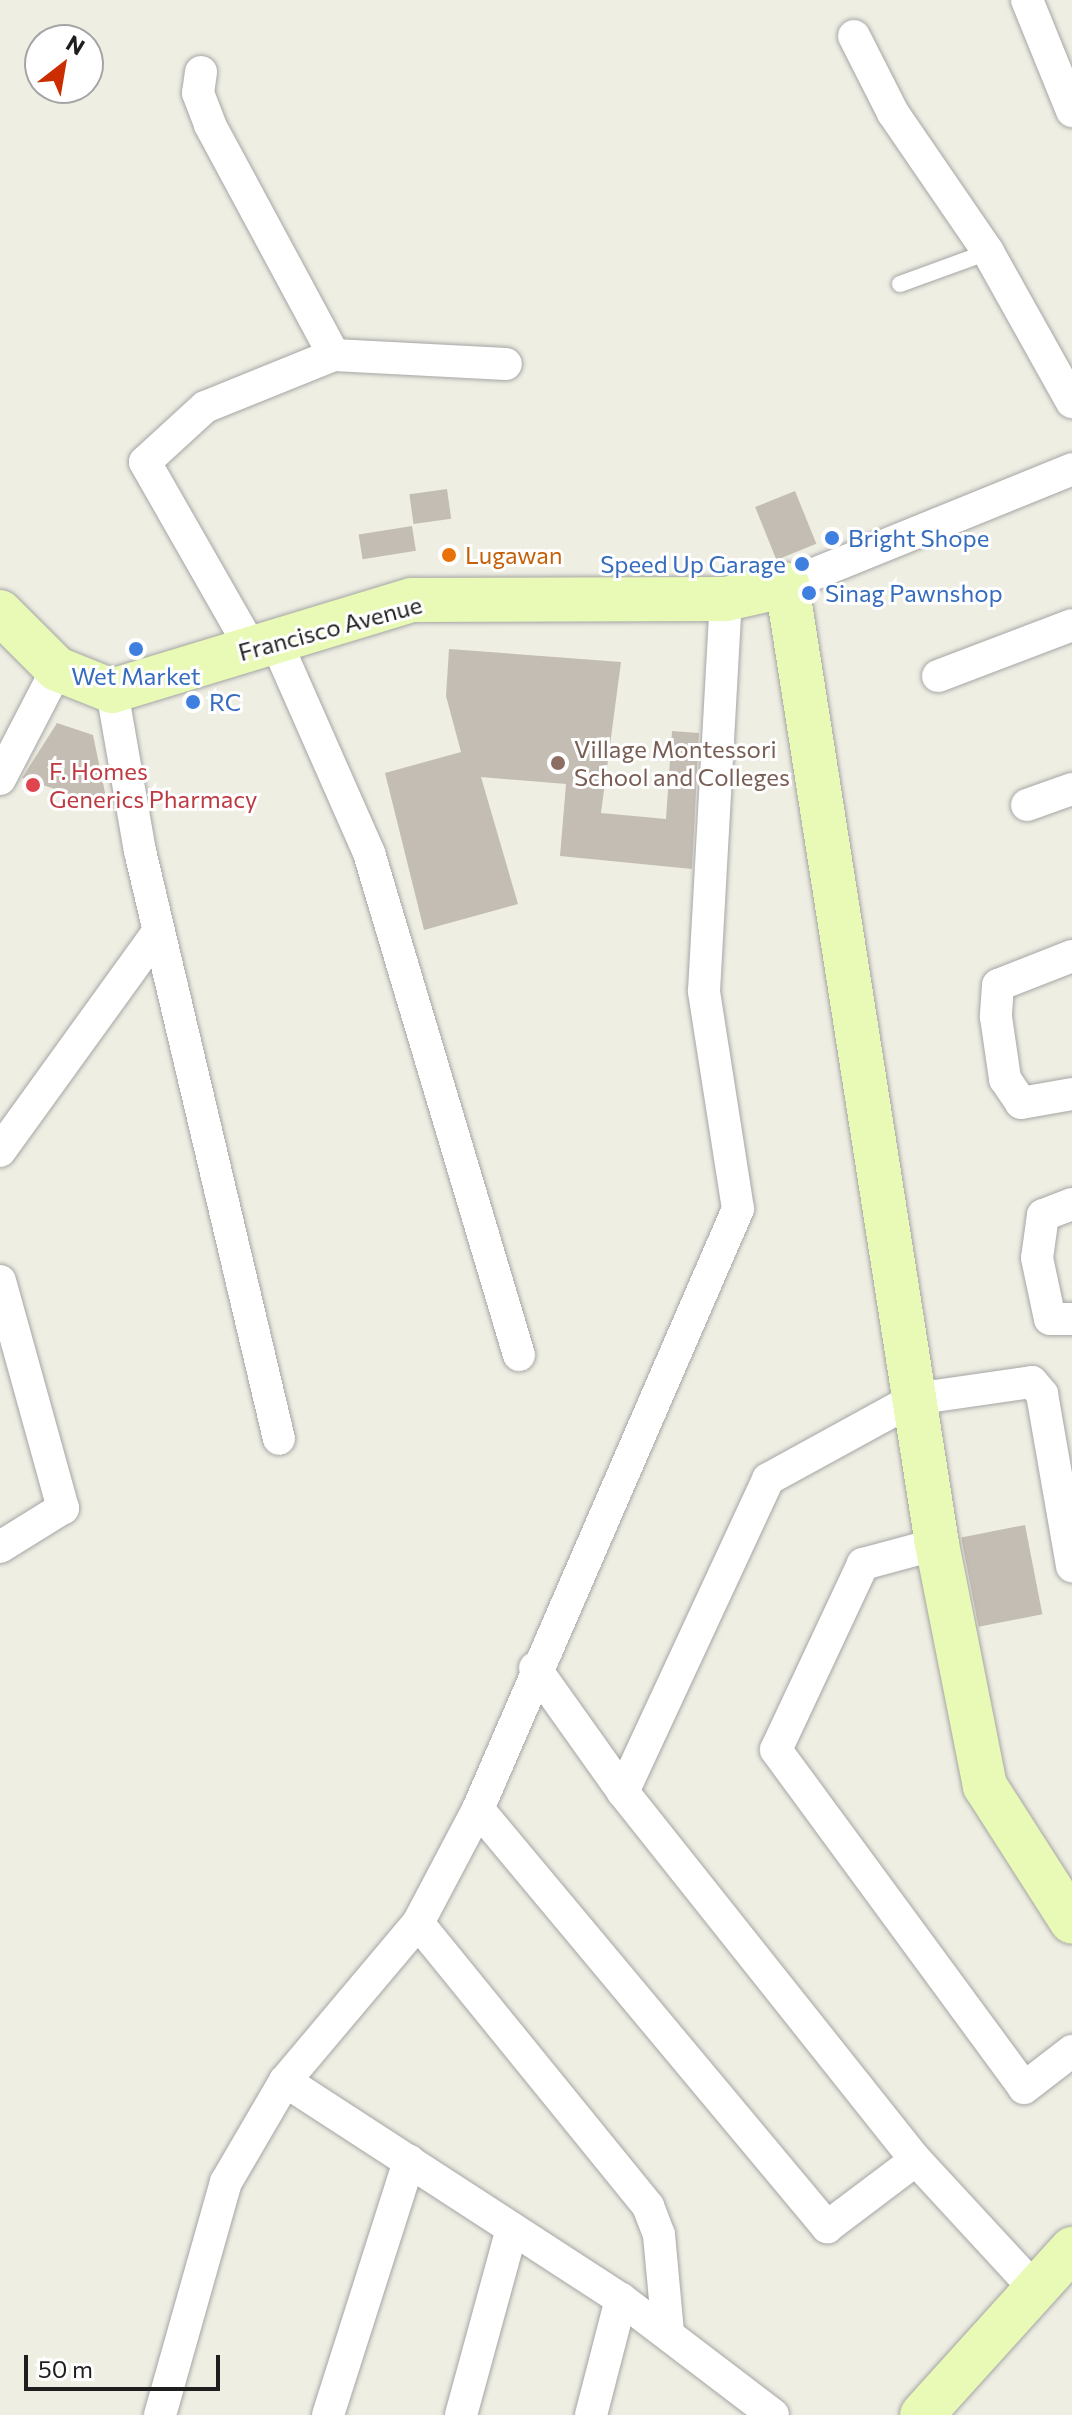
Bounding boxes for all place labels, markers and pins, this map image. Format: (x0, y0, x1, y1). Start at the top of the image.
place label: Bright Shope (848, 524, 989, 552)
marker: Bright Shope (823, 529, 841, 547)
place label: Lugawan (465, 541, 563, 569)
marker: Lugawan (440, 546, 458, 564)
place label: Speed Up Garage (600, 550, 786, 578)
marker: Speed Up Garage (793, 555, 811, 573)
place label: Sinag Pawnshop (825, 579, 1003, 607)
marker: Sinag Pawnshop (800, 584, 818, 602)
marker: Wet Market (127, 640, 145, 658)
place label: Wet Market (71, 662, 201, 690)
place label: RC (209, 688, 241, 716)
marker: RC (184, 693, 202, 711)
place label: Village Montessori School and Colleges (574, 735, 790, 791)
marker: Village Montessori School and Colleges (549, 754, 567, 772)
place label: F. Homes Generics Pharmacy (49, 757, 258, 813)
marker: F. Homes Generics Pharmacy (24, 776, 42, 794)

